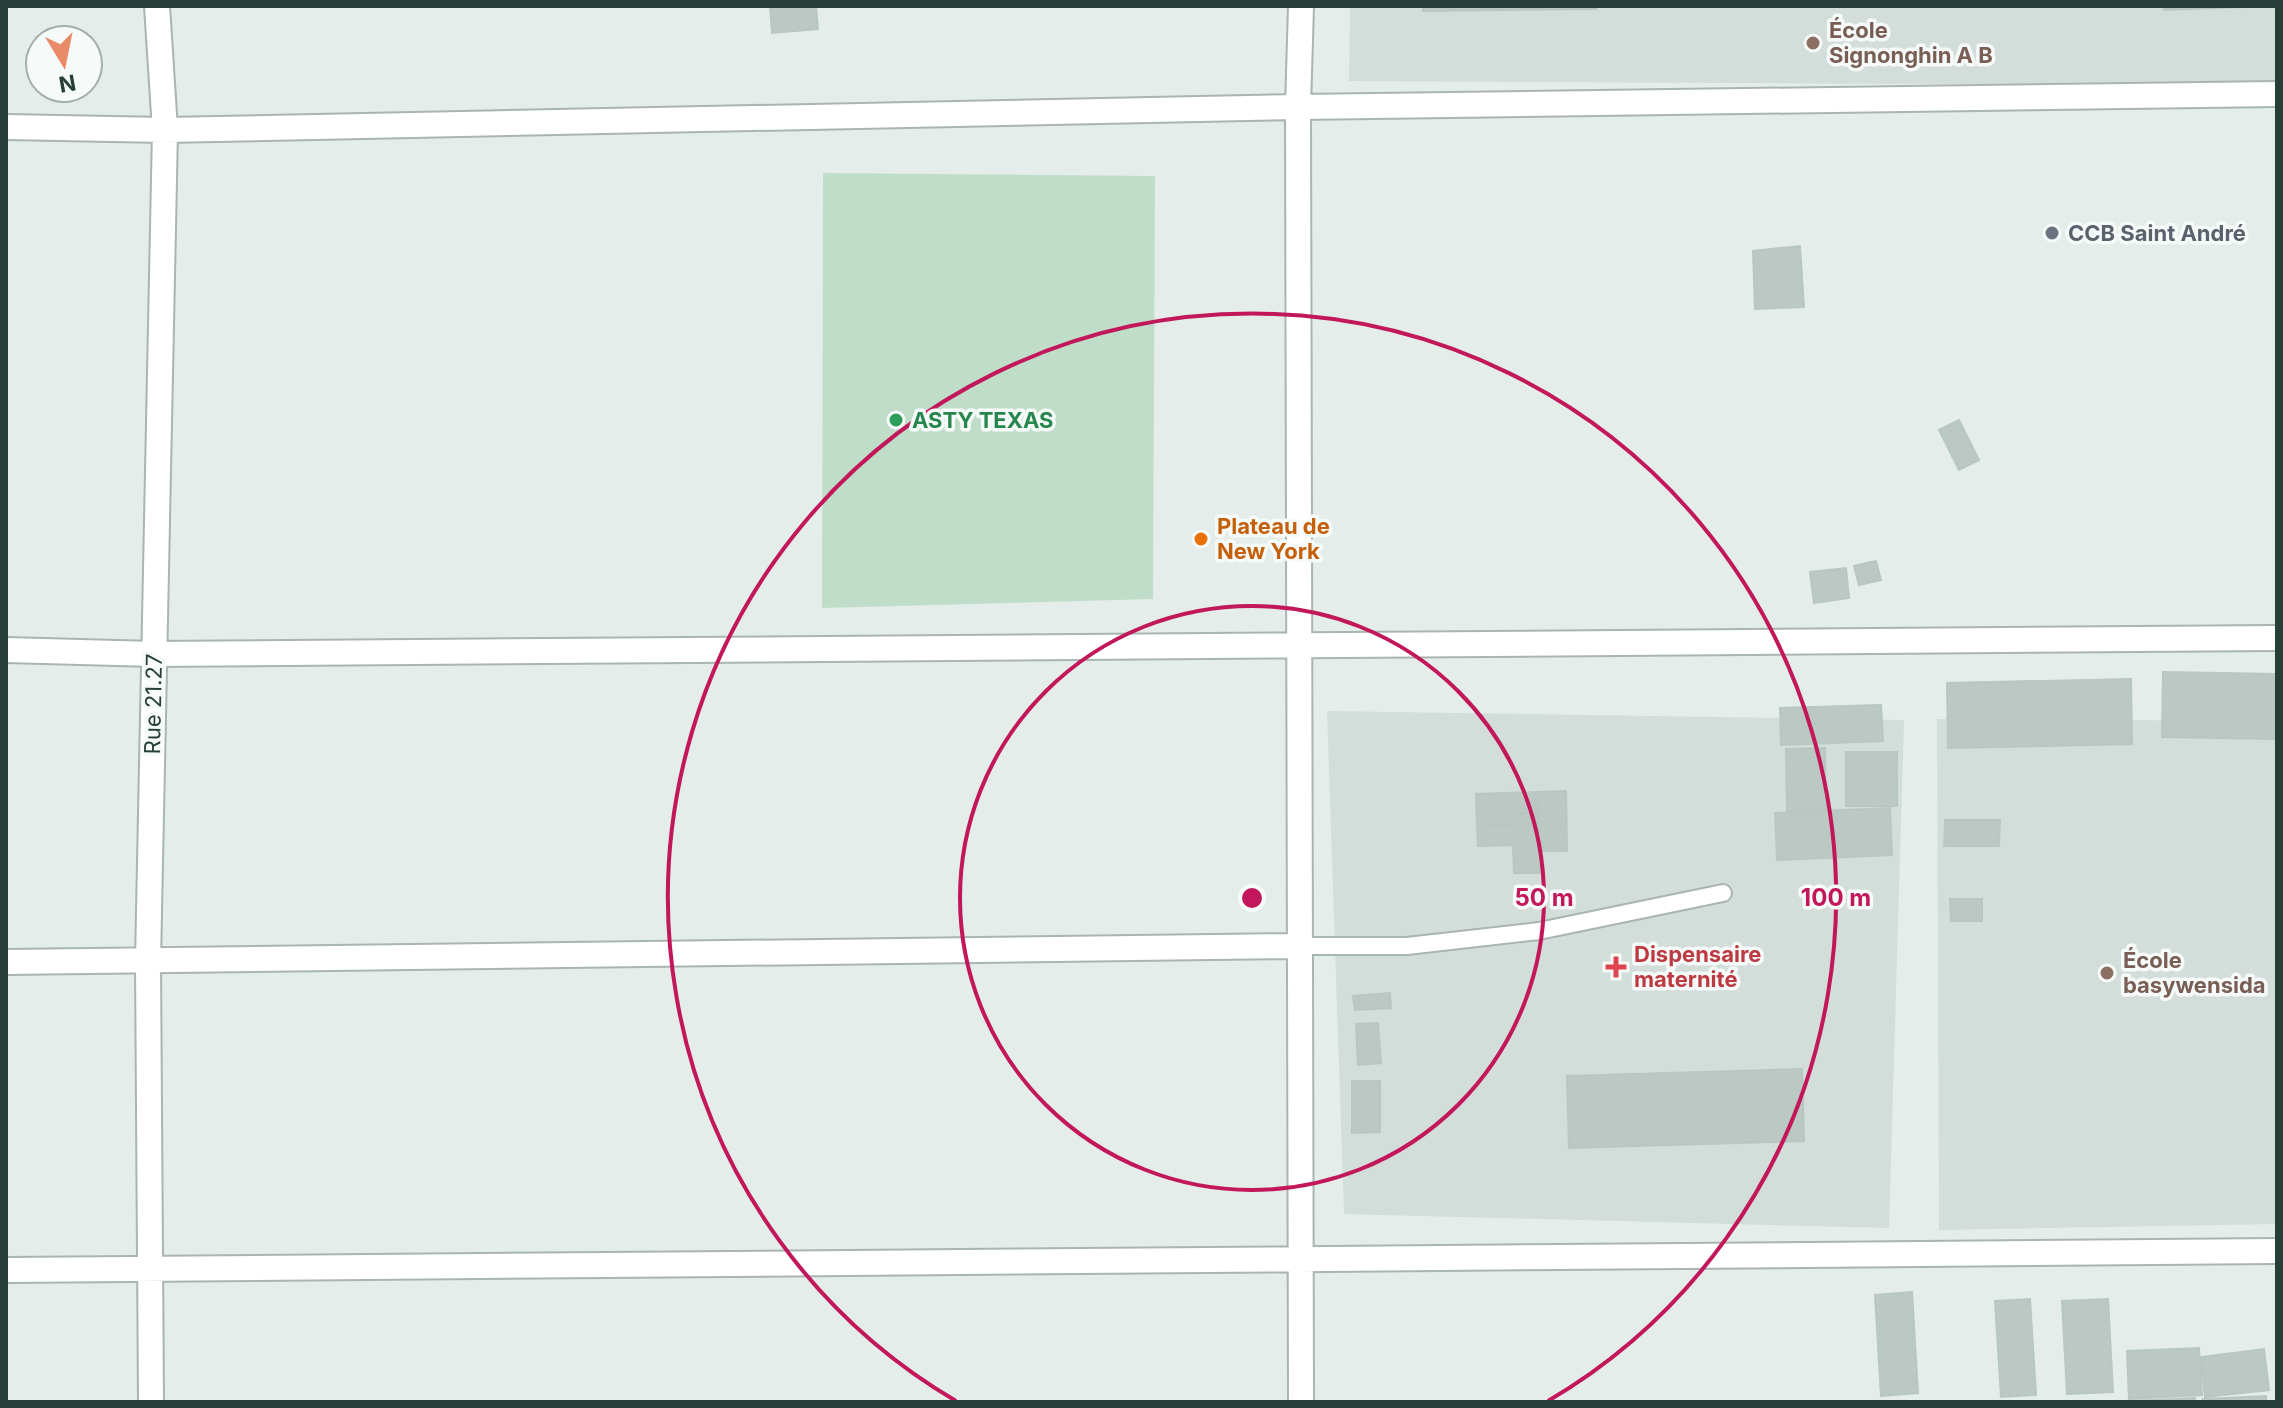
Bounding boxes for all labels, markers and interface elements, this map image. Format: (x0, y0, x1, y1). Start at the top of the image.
place label: École Signonghin A B (1829, 17, 1993, 68)
north arrow (24, 24, 104, 104)
marker: École Signonghin A B (1804, 34, 1822, 52)
text: N (57, 69, 78, 98)
place label: CCB Saint André (2068, 220, 2246, 246)
marker: CCB Saint André (2043, 224, 2061, 242)
place label: ASTY TEXAS (912, 407, 1053, 433)
marker: ASTY TEXAS (887, 411, 905, 429)
place label: Plateau de New York (1217, 513, 1330, 564)
marker: Plateau de New York (1192, 530, 1210, 548)
street label: Rue 21.27 (139, 653, 167, 755)
text: 50 m (1514, 883, 1574, 912)
text: 100 m (1801, 883, 1871, 912)
centre of rings (1238, 884, 1266, 912)
place label: Dispensaire maternité (1634, 941, 1761, 992)
place label: École basywensida (2123, 947, 2266, 998)
marker: Dispensaire maternité (1605, 956, 1627, 978)
marker: École basywensida (2098, 964, 2116, 982)

